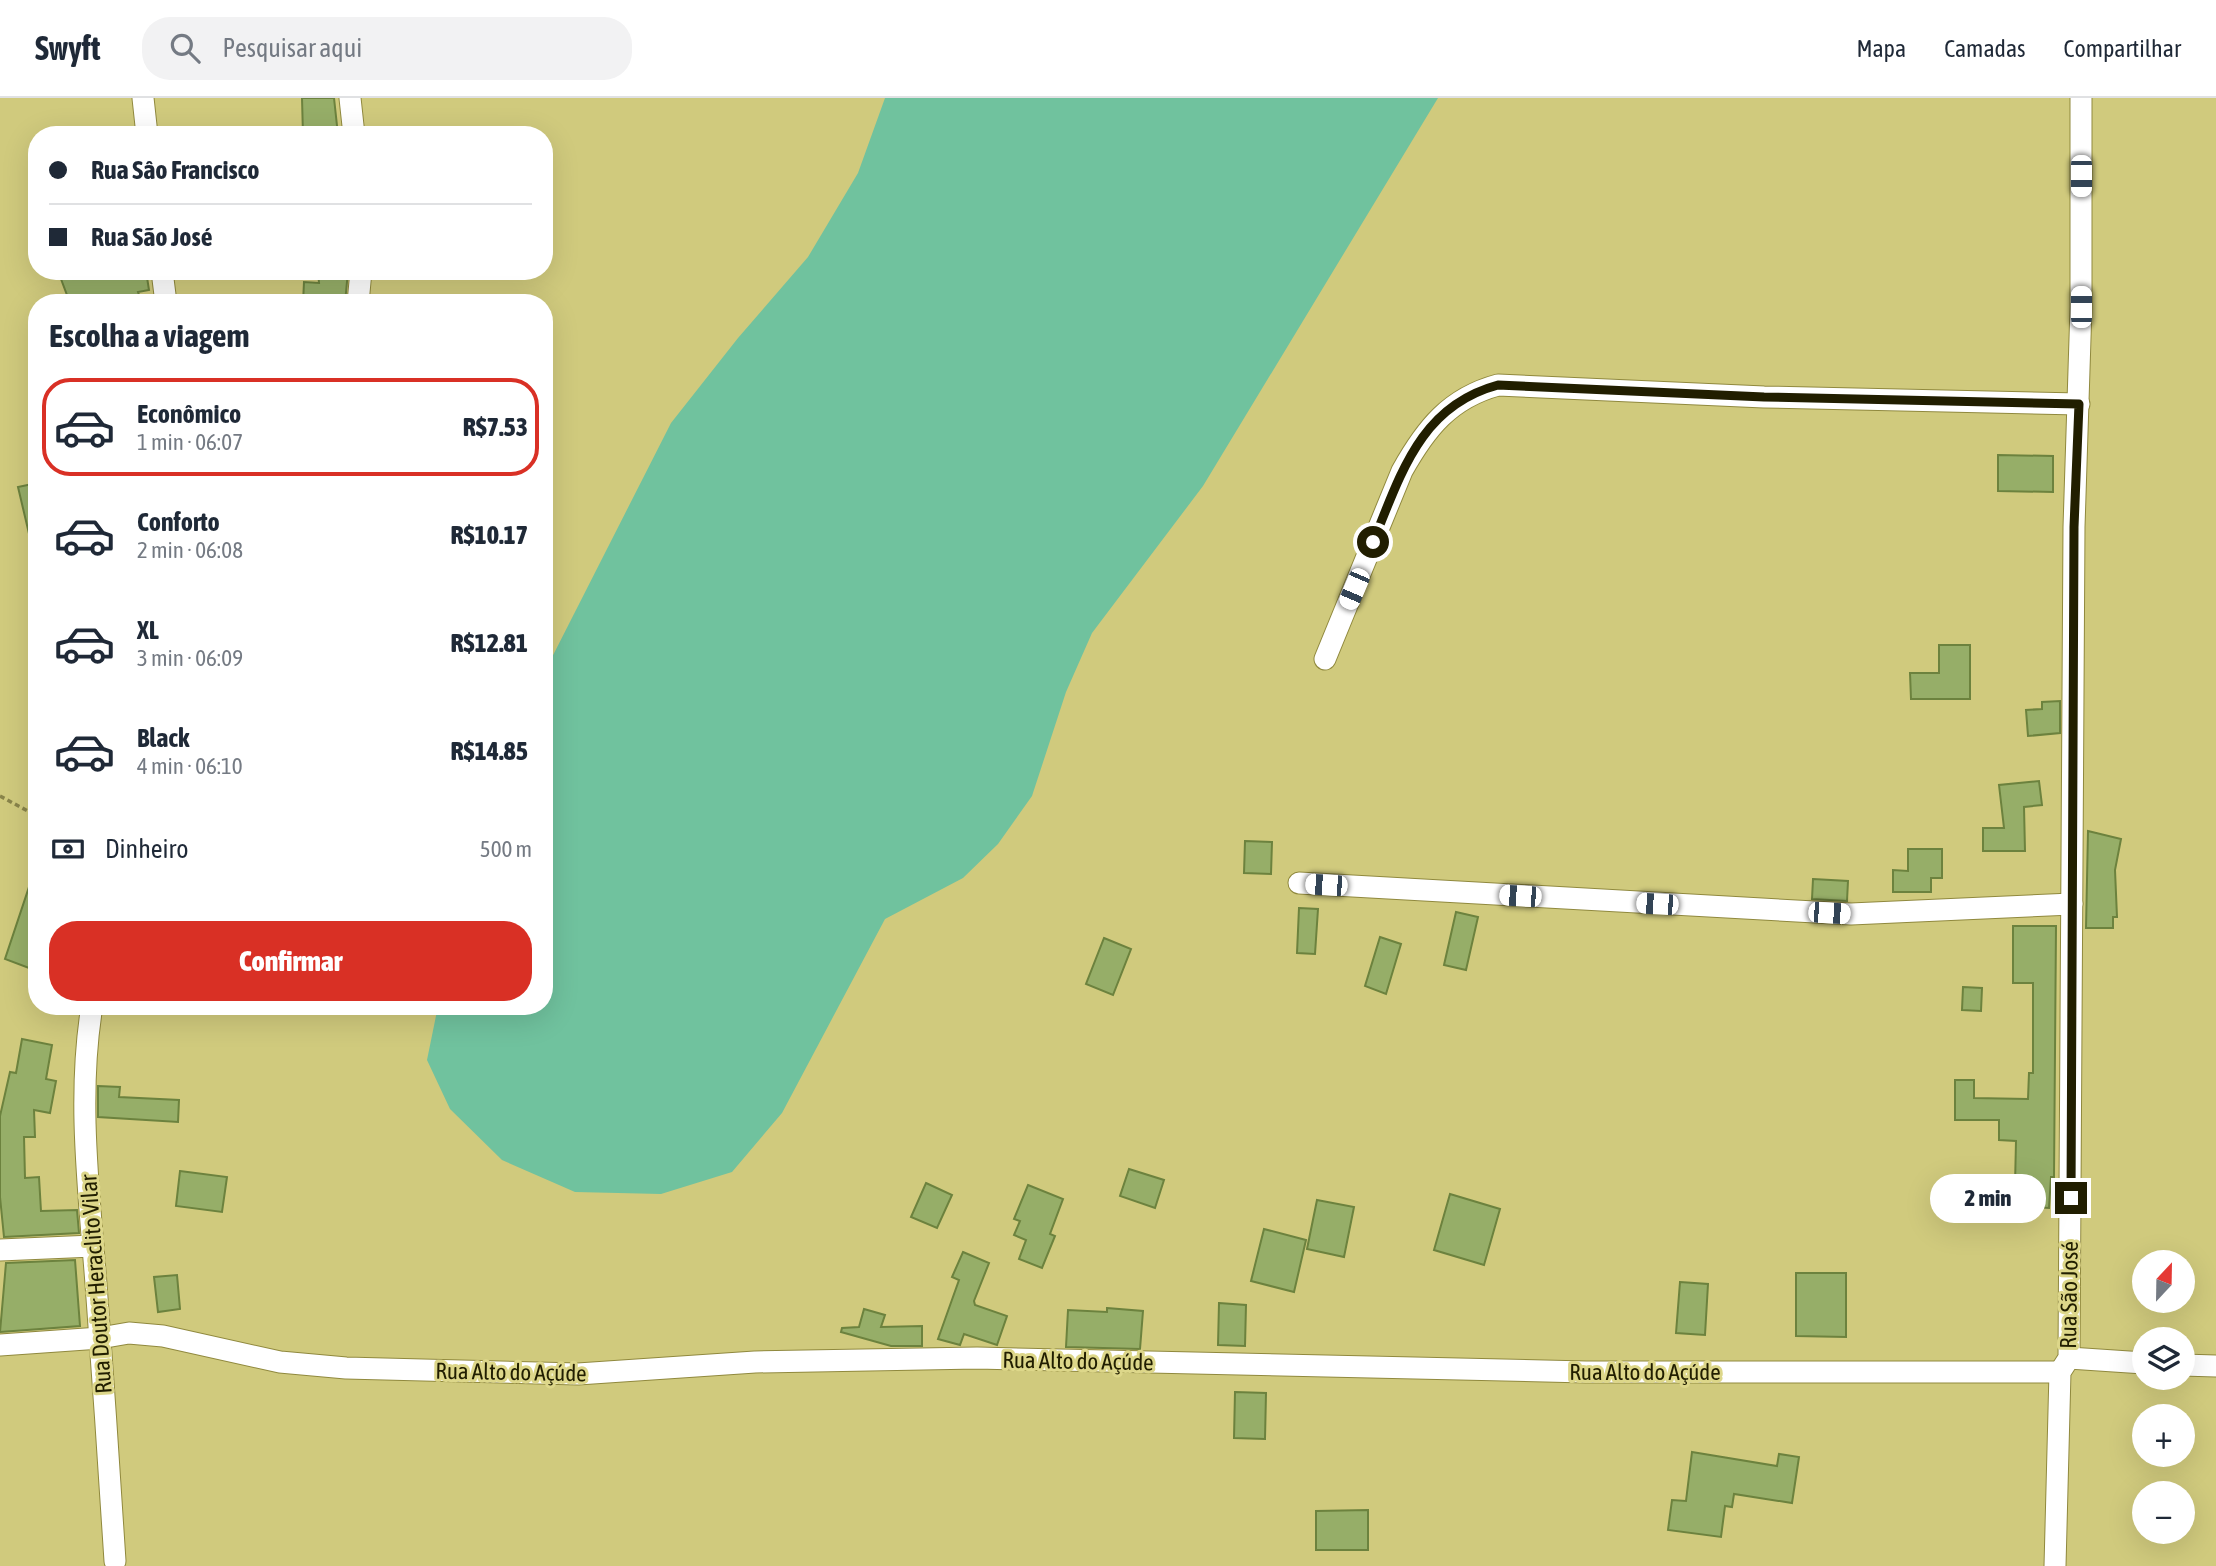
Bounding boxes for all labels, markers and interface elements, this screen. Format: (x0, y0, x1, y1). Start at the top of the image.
search box (142, 17, 632, 80)
text: Swyft (35, 29, 100, 67)
icon: search (166, 29, 204, 67)
text: Pesquisar aqui (222, 33, 362, 63)
text: Mapa (1856, 35, 1906, 62)
text: Camadas (1944, 35, 2026, 62)
text: Compartilhar (2064, 35, 2181, 62)
text: Rua Sâo Francisco (91, 155, 259, 185)
car (2071, 155, 2092, 197)
text: Rua São José (91, 222, 213, 252)
car (2071, 286, 2092, 328)
text: Escolha a viagem (49, 317, 249, 354)
icon: car (53, 396, 116, 459)
text: Econômico (137, 399, 241, 429)
text: R$7.53 (463, 412, 528, 442)
text: 1 min · 06:07 (137, 429, 243, 455)
icon: car (53, 504, 116, 567)
text: Conforto (137, 507, 220, 537)
text: R$10.17 (451, 520, 528, 550)
route start (1357, 526, 1389, 558)
text: 2 min · 06:08 (137, 537, 243, 563)
car (1337, 566, 1372, 612)
icon: car (53, 612, 116, 675)
text: XL (137, 615, 159, 645)
text: R$12.81 (451, 628, 528, 658)
text: 3 min · 06:09 (137, 645, 243, 671)
icon: car (53, 720, 116, 783)
text: Black (137, 723, 189, 753)
text: R$14.85 (451, 736, 528, 766)
text: 4 min · 06:10 (137, 753, 243, 779)
icon: cash (49, 830, 87, 868)
text: Dinheiro (105, 834, 188, 864)
text: 500 m (480, 836, 532, 862)
car (1305, 873, 1348, 897)
car (1499, 884, 1542, 908)
car (1636, 892, 1679, 916)
car (1808, 901, 1851, 925)
button: Confirmar (49, 921, 532, 1001)
street label: Rua Doutor Heraclito Vilar (75, 1172, 117, 1394)
callout: 2 min (1931, 1174, 2046, 1222)
route end (2055, 1182, 2087, 1214)
text: 2 min (1965, 1185, 2011, 1211)
street label: Rua São José (2055, 1241, 2083, 1349)
north arrow (2132, 1250, 2194, 1312)
map controls (2132, 1250, 2195, 1544)
button: layers (2132, 1327, 2195, 1390)
street label: Rua Alto do Açúde (1002, 1347, 1154, 1375)
street label: Rua Alto do Açúde (435, 1358, 587, 1386)
street label: Rua Alto do Açúde (1569, 1359, 1721, 1385)
button: + (2132, 1404, 2195, 1467)
button: − (2132, 1481, 2195, 1544)

